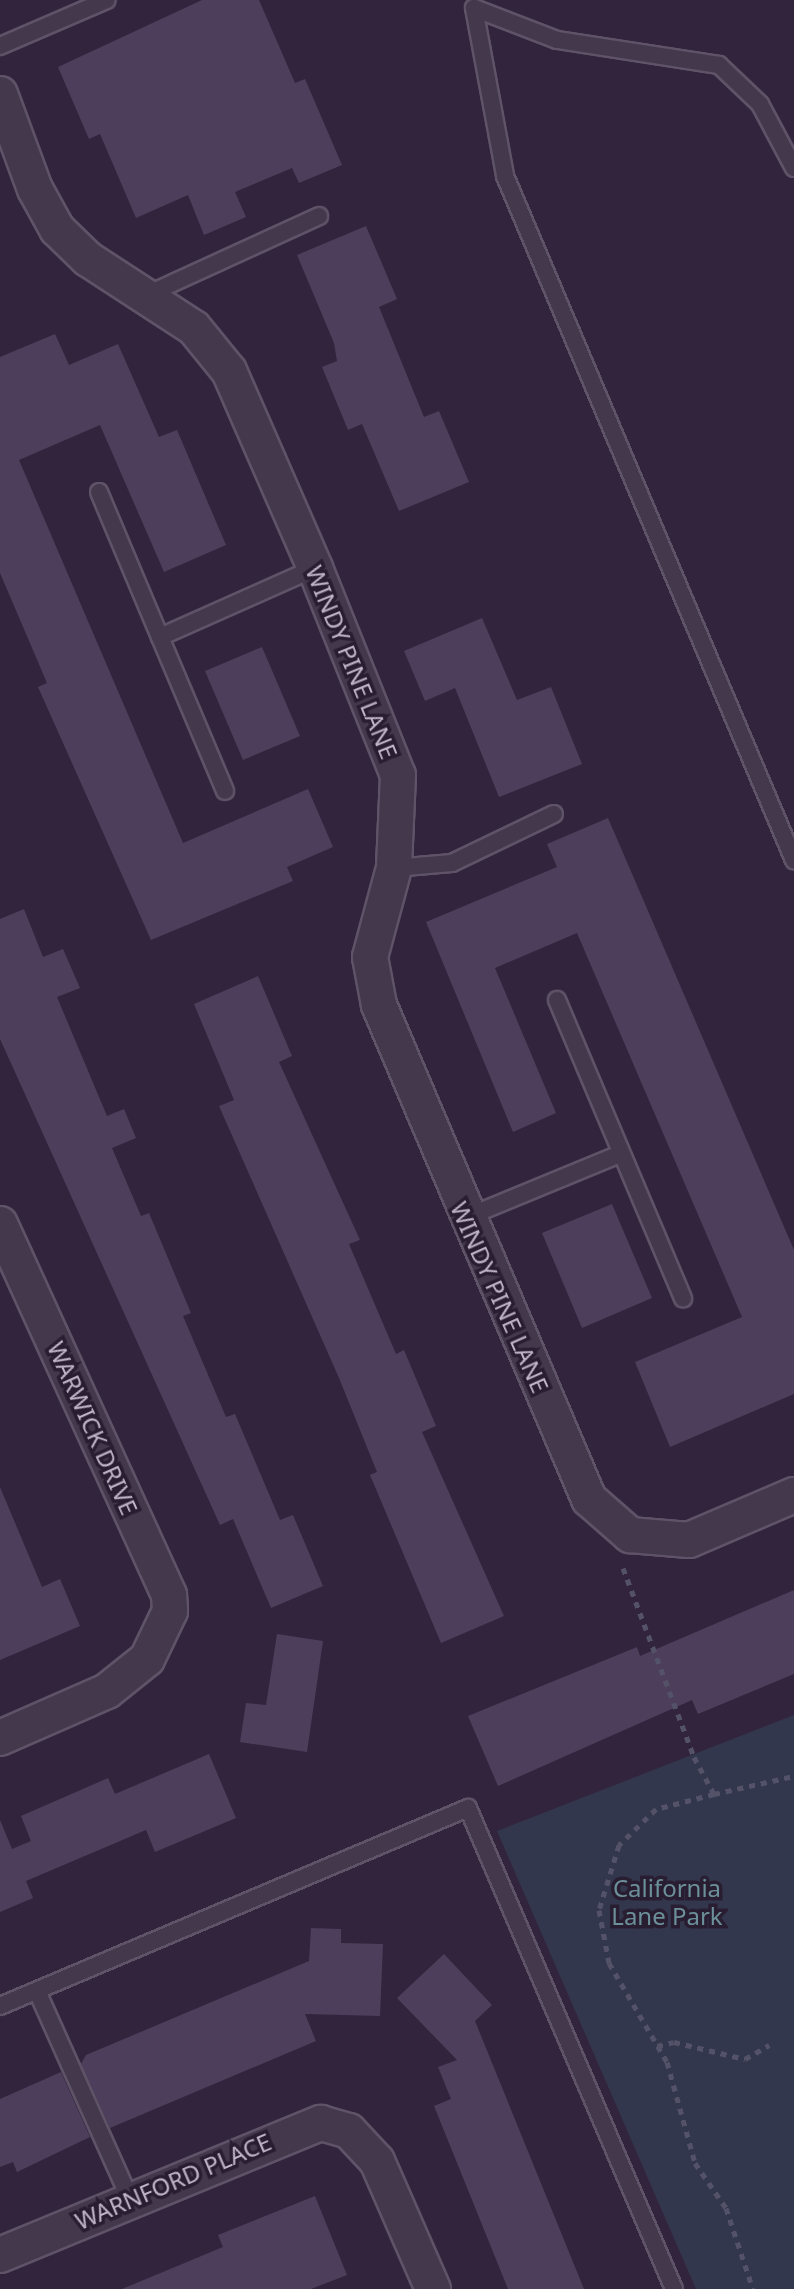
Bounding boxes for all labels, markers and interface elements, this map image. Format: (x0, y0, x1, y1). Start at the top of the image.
street label: WINDY PINE LANE (300, 561, 404, 763)
street label: WINDY PINE LANE (445, 1197, 555, 1397)
street label: WARWICK DRIVE (42, 1337, 144, 1519)
park label: California Lane Park (611, 1874, 723, 1930)
street label: WARNFORD PLACE (71, 2127, 275, 2235)

